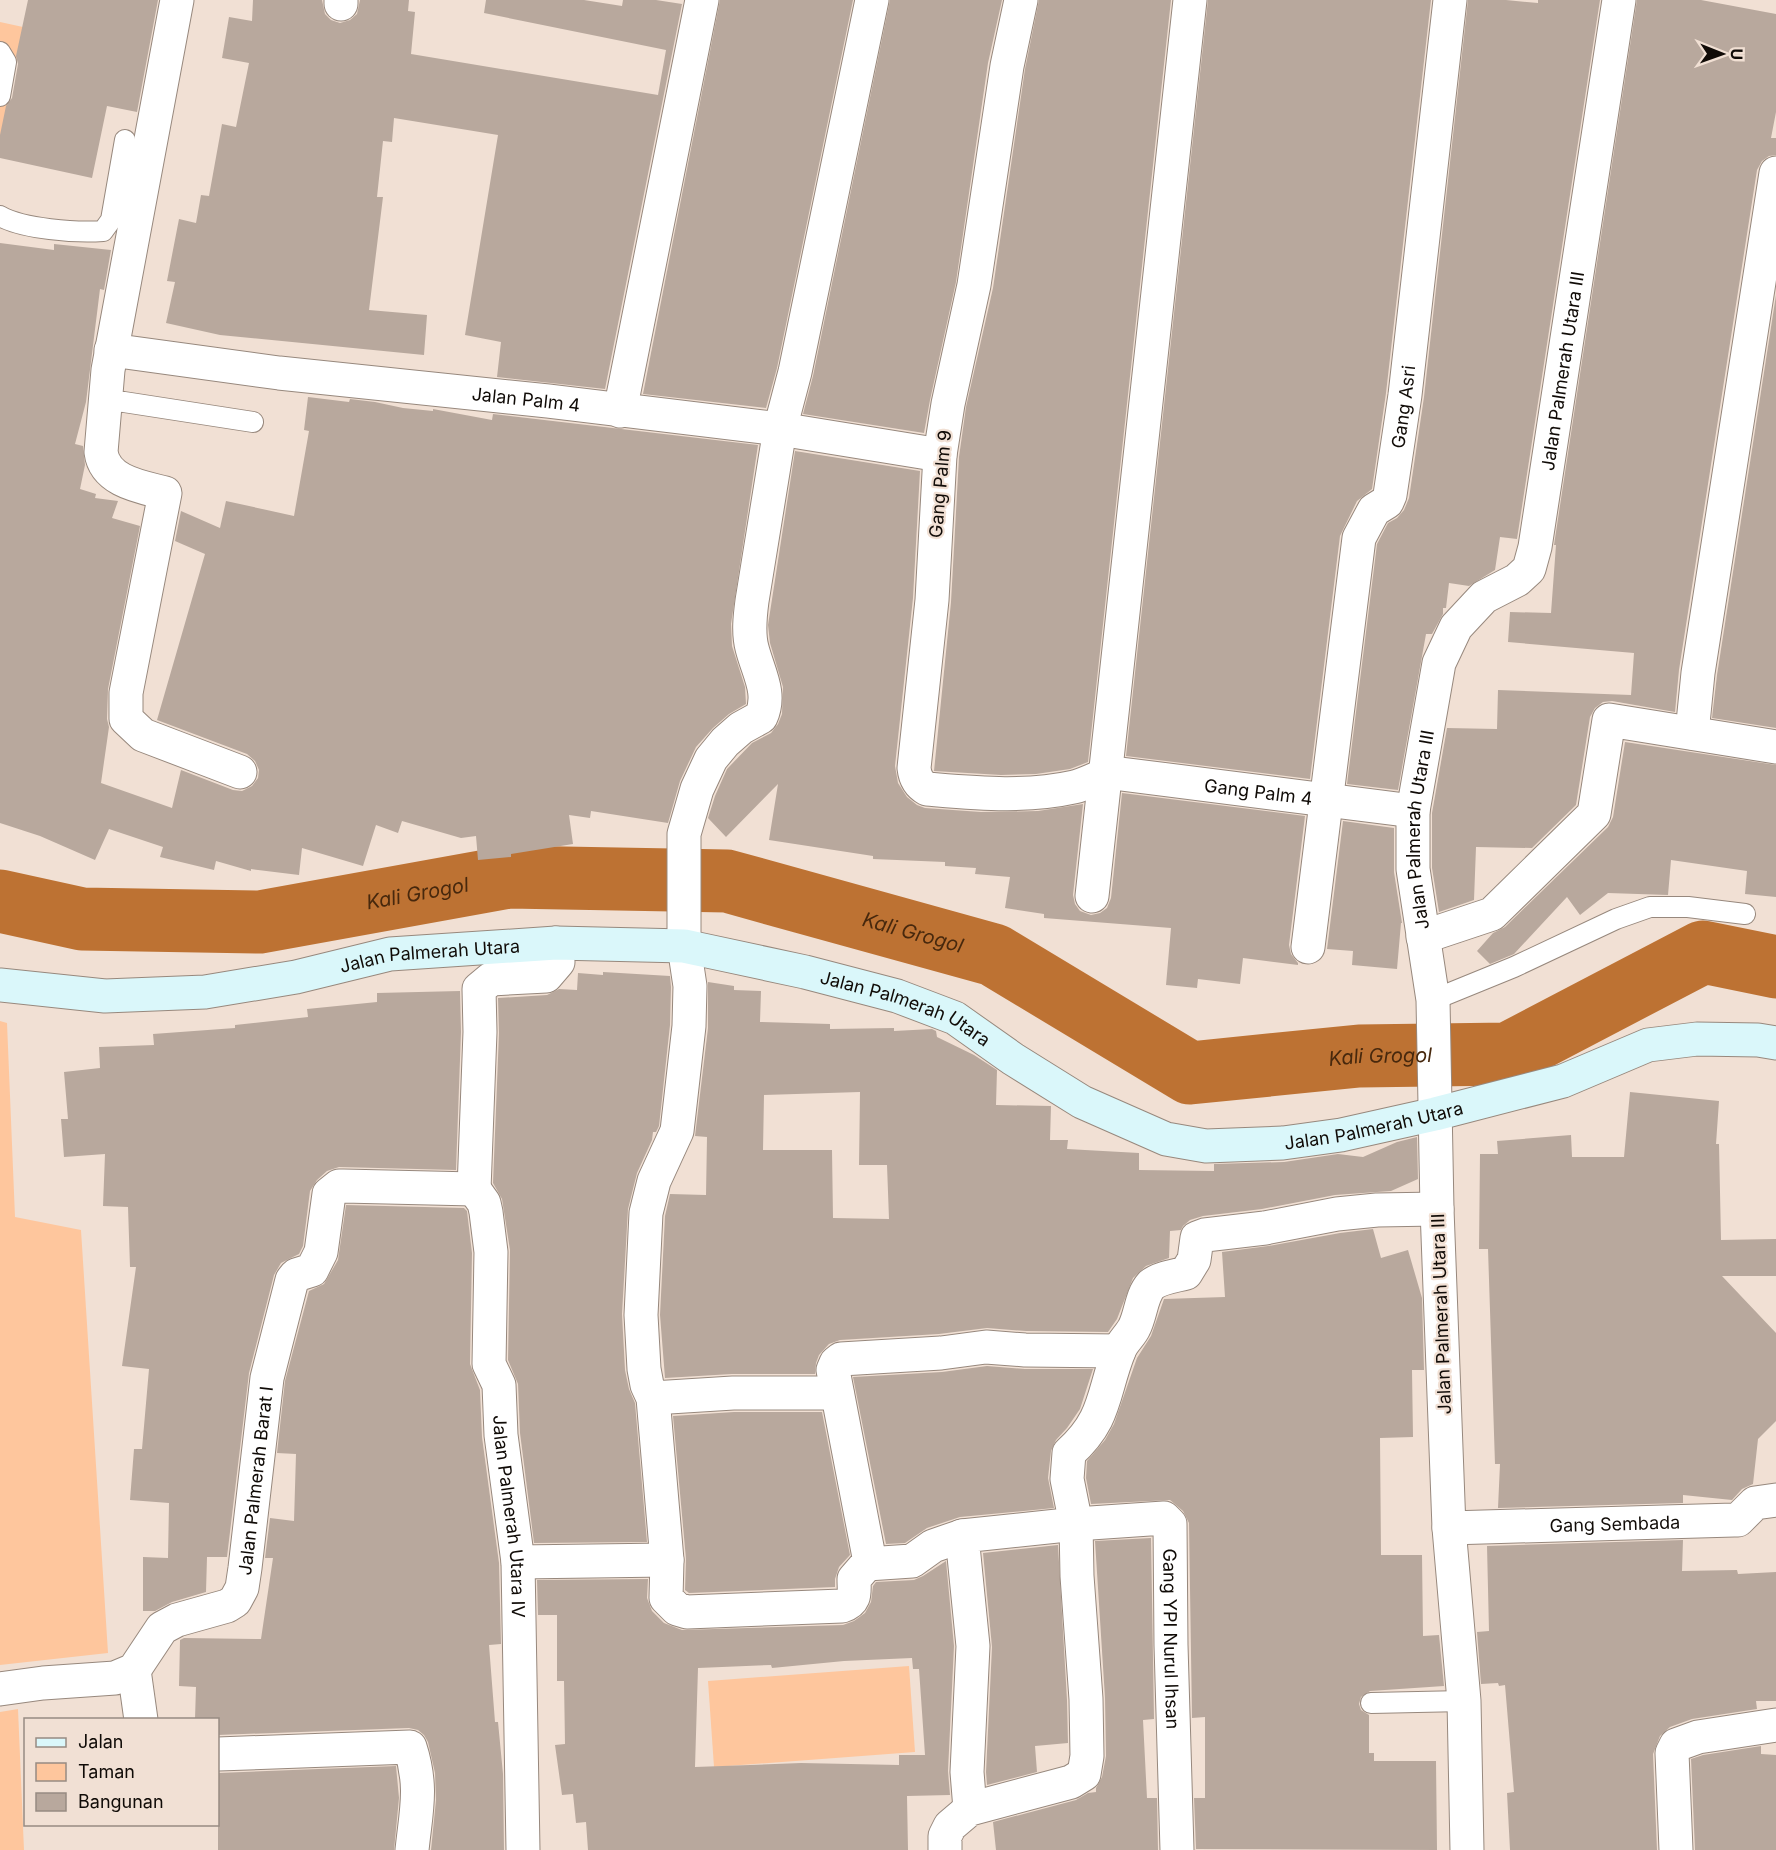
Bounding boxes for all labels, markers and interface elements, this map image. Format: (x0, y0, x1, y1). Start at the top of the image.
north arrow (1692, 24, 1752, 84)
text: U (1727, 48, 1747, 60)
street label: Jalan Palmerah Utara III (1536, 270, 1588, 472)
street label: Gang Asri (1387, 364, 1419, 450)
street label: Jalan Palm 4 (471, 383, 582, 415)
street label: Gang Palm 9 (925, 429, 955, 539)
street label: Jalan Palmerah Utara III (1402, 728, 1438, 931)
street label: Gang Palm 4 (1203, 774, 1314, 809)
water label: Kali Grogol (364, 872, 471, 915)
water label: Kali Grogol (860, 907, 966, 958)
street label: Jalan Palmerah Utara (337, 935, 521, 976)
street label: Jalan Palmerah Utara (818, 966, 995, 1050)
water label: Kali Grogol (1327, 1043, 1432, 1071)
street label: Jalan Palmerah Utara (1283, 1097, 1465, 1153)
street label: Jalan Palmerah Utara III (1427, 1213, 1455, 1415)
street label: Jalan Palmerah Barat I (234, 1385, 276, 1577)
street label: Jalan Palmerah Utara IV (490, 1414, 529, 1618)
street label: Gang Sembada (1549, 1511, 1681, 1536)
street label: Gang YPI Nurul Ihsan (1160, 1548, 1184, 1730)
legend (24, 1718, 219, 1826)
text: Jalan (78, 1731, 123, 1752)
text: Taman (78, 1761, 135, 1782)
text: Bangunan (78, 1791, 164, 1812)

